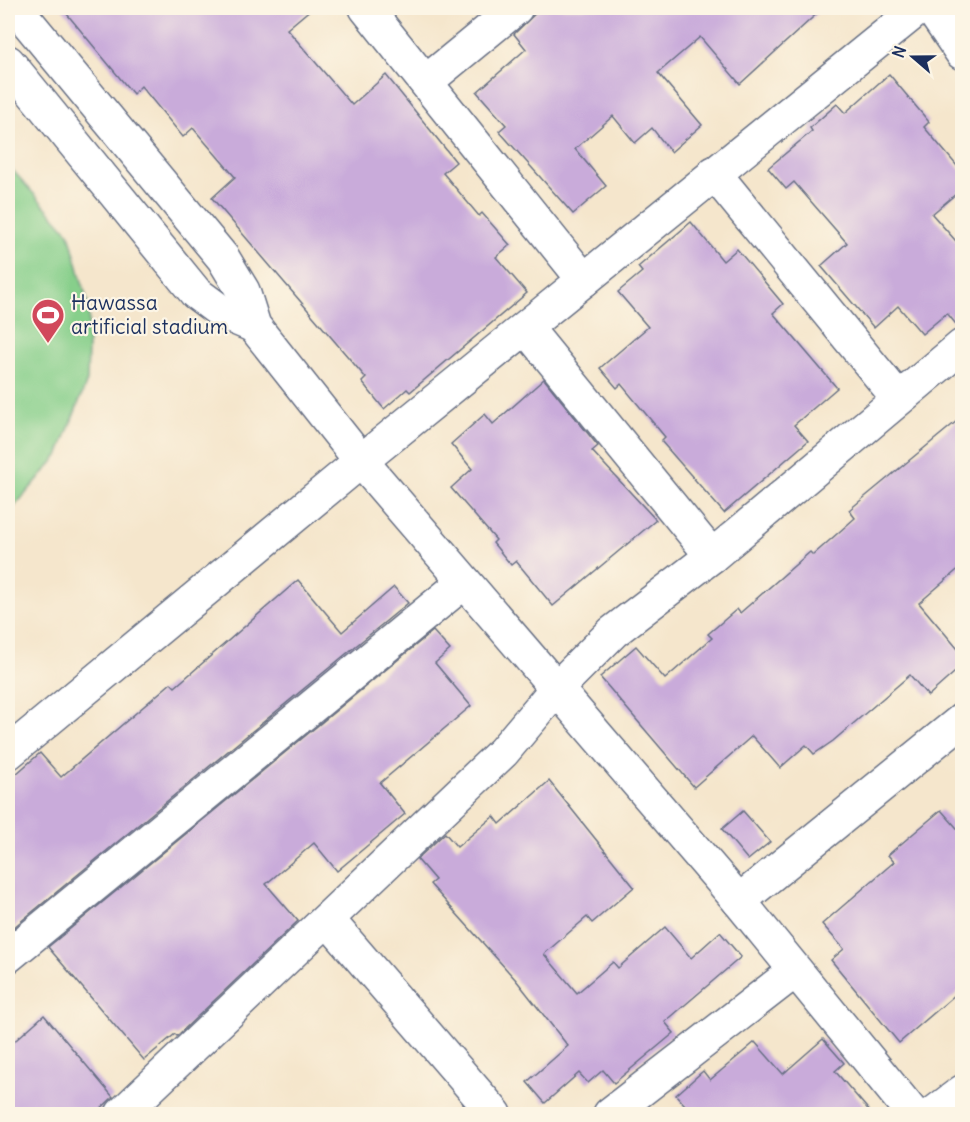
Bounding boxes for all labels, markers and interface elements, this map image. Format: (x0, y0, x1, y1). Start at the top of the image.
north arrow (883, 27, 943, 87)
text: N (888, 43, 910, 60)
place label: Hawassa artificial stadium (71, 289, 228, 340)
sports icon: Hawassa artificial stadium (30, 297, 66, 344)

